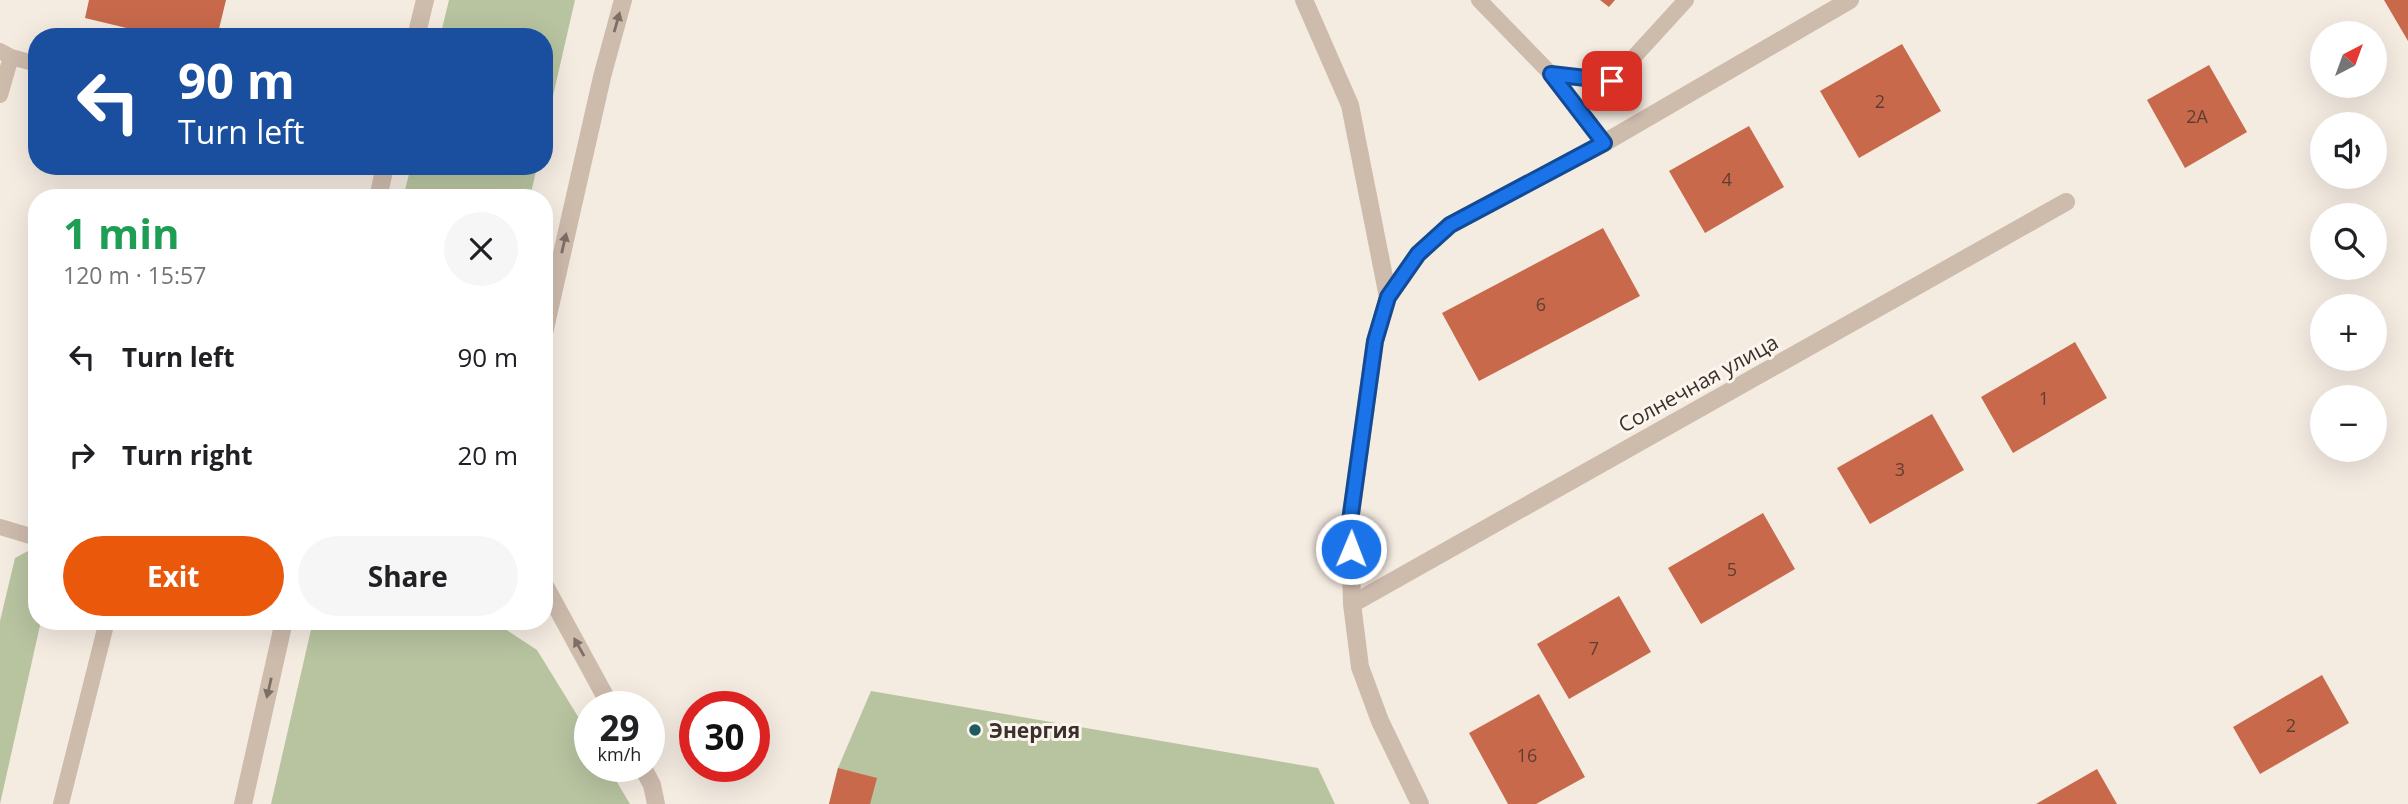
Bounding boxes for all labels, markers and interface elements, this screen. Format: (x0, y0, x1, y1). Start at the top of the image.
one-way arrow (612, 10, 623, 32)
north arrow (2310, 21, 2387, 98)
map controls (2310, 21, 2387, 462)
text: 90 m (178, 47, 295, 113)
pin (1582, 51, 1642, 111)
icon: left (63, 56, 154, 147)
icon: arrive (1593, 62, 1631, 100)
house number: 2 (1875, 89, 1885, 113)
house number: 2А (2186, 104, 2208, 128)
text: Turn left (178, 110, 304, 153)
button: sound (2310, 112, 2387, 189)
house number: 4 (1722, 167, 1732, 191)
button: search (2310, 203, 2387, 280)
text: 1 min (63, 204, 180, 261)
button: close (444, 212, 518, 286)
one-way arrow (559, 232, 570, 254)
text: 120 m · 15:57 (63, 259, 206, 291)
house number: 6 (1536, 292, 1546, 316)
button: + (2310, 294, 2387, 371)
street label: Солнечная улица (1613, 327, 1783, 439)
icon: left (63, 338, 101, 376)
text: Turn left (122, 339, 234, 375)
text: 90 m (457, 339, 518, 375)
button: − (2310, 385, 2387, 462)
house number: 1 (2039, 386, 2049, 410)
icon: right (63, 436, 101, 474)
text: Turn right (122, 437, 253, 473)
text: 20 m (457, 437, 518, 473)
house number: 3 (1895, 457, 1905, 481)
position arrow (1314, 512, 1388, 586)
button: Exit (63, 536, 284, 616)
button: Share (298, 536, 518, 616)
house number: 5 (1727, 557, 1737, 581)
house number: 7 (1589, 636, 1599, 660)
one-way arrow (573, 637, 584, 657)
one-way arrow (263, 677, 274, 699)
speed limit sign: 30 (679, 691, 770, 782)
text: 29 (599, 704, 640, 751)
house number: 2 (2286, 713, 2296, 737)
place label: Энергия (989, 716, 1080, 744)
marker: Энергия (967, 722, 983, 738)
text: km/h (598, 742, 641, 766)
house number: 16 (1517, 743, 1537, 767)

